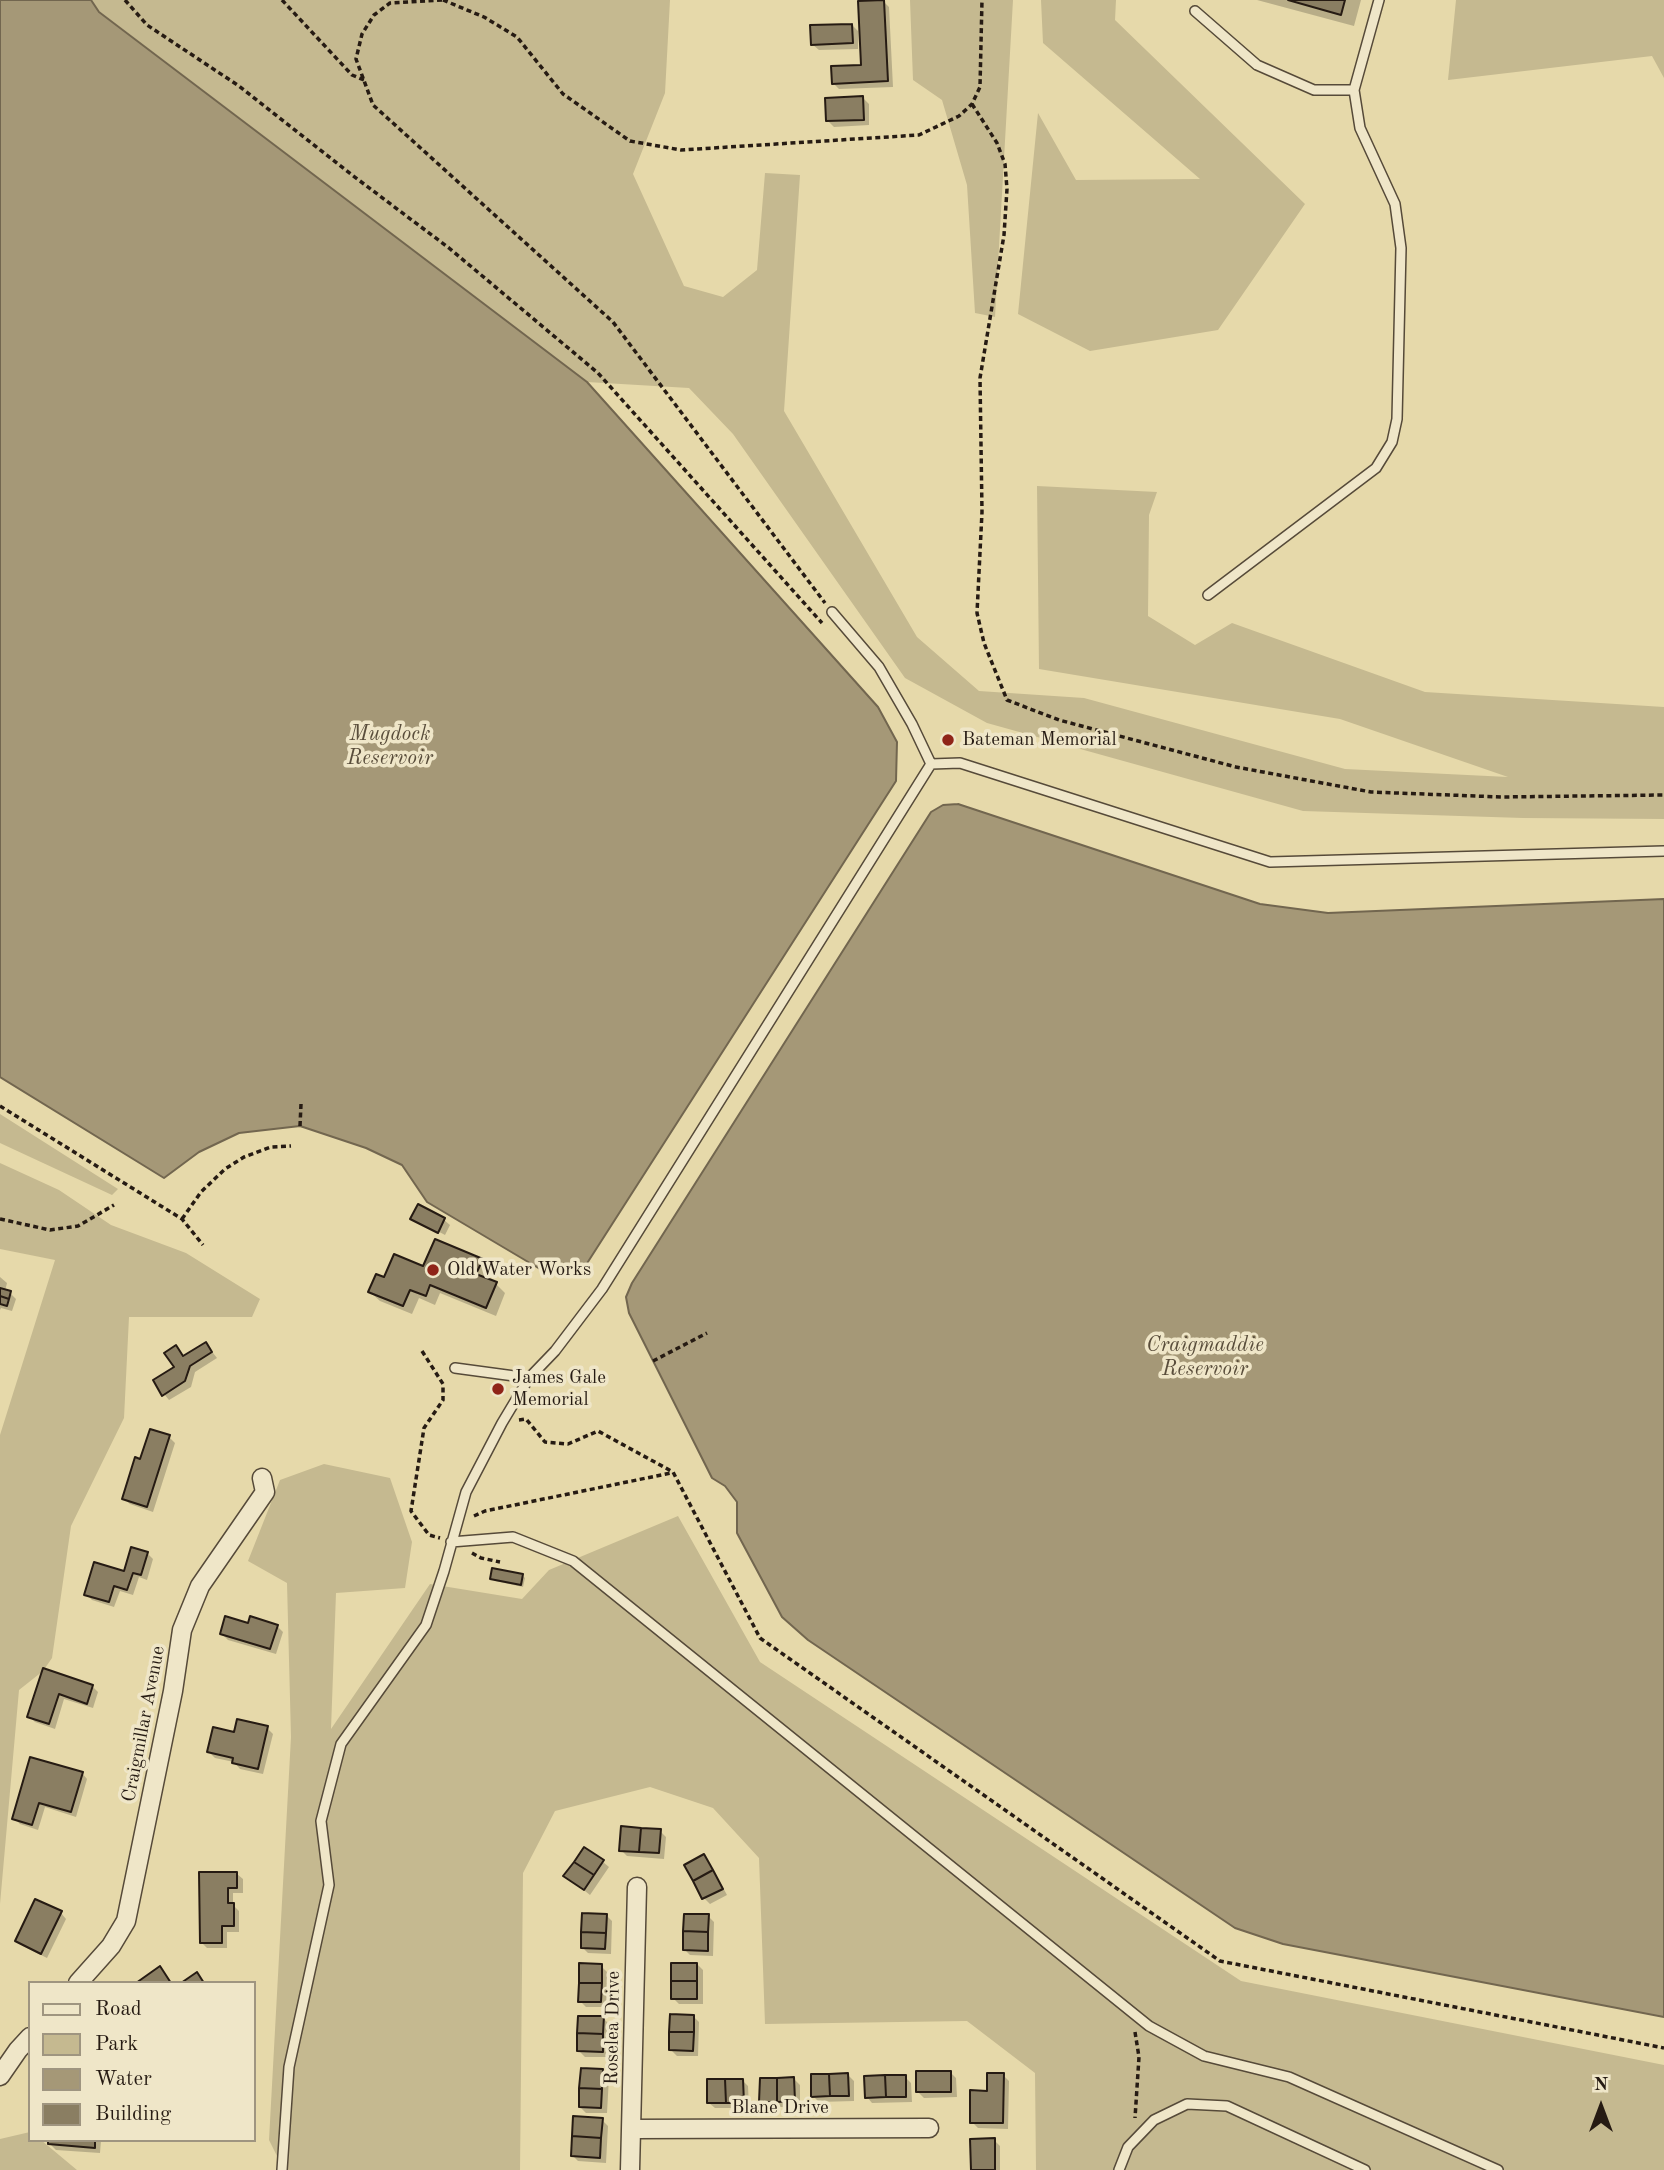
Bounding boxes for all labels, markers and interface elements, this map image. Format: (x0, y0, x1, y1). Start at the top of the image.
water label: Mugdock Reservoir (347, 721, 433, 771)
place label: Bateman Memorial (962, 729, 1117, 751)
marker: Bateman Memorial (940, 732, 956, 748)
place label: Old Water Works (447, 1259, 591, 1281)
marker: Old Water Works (425, 1262, 441, 1278)
water label: Craigmaddie Reservoir (1146, 1332, 1264, 1382)
place label: James Gale Memorial (512, 1367, 606, 1411)
marker: James Gale Memorial (490, 1381, 506, 1397)
street label: Craigmillar Avenue (118, 1644, 170, 1804)
street label: Roselea Drive (601, 1971, 625, 2085)
legend (28, 1981, 256, 2142)
text: Road (95, 1999, 142, 2020)
text: Park (95, 2034, 138, 2055)
text: Water (95, 2069, 152, 2090)
north arrow (1566, 2072, 1636, 2142)
text: N (1594, 2076, 1608, 2095)
street label: Blane Drive (731, 2097, 829, 2119)
text: Building (95, 2104, 171, 2125)

